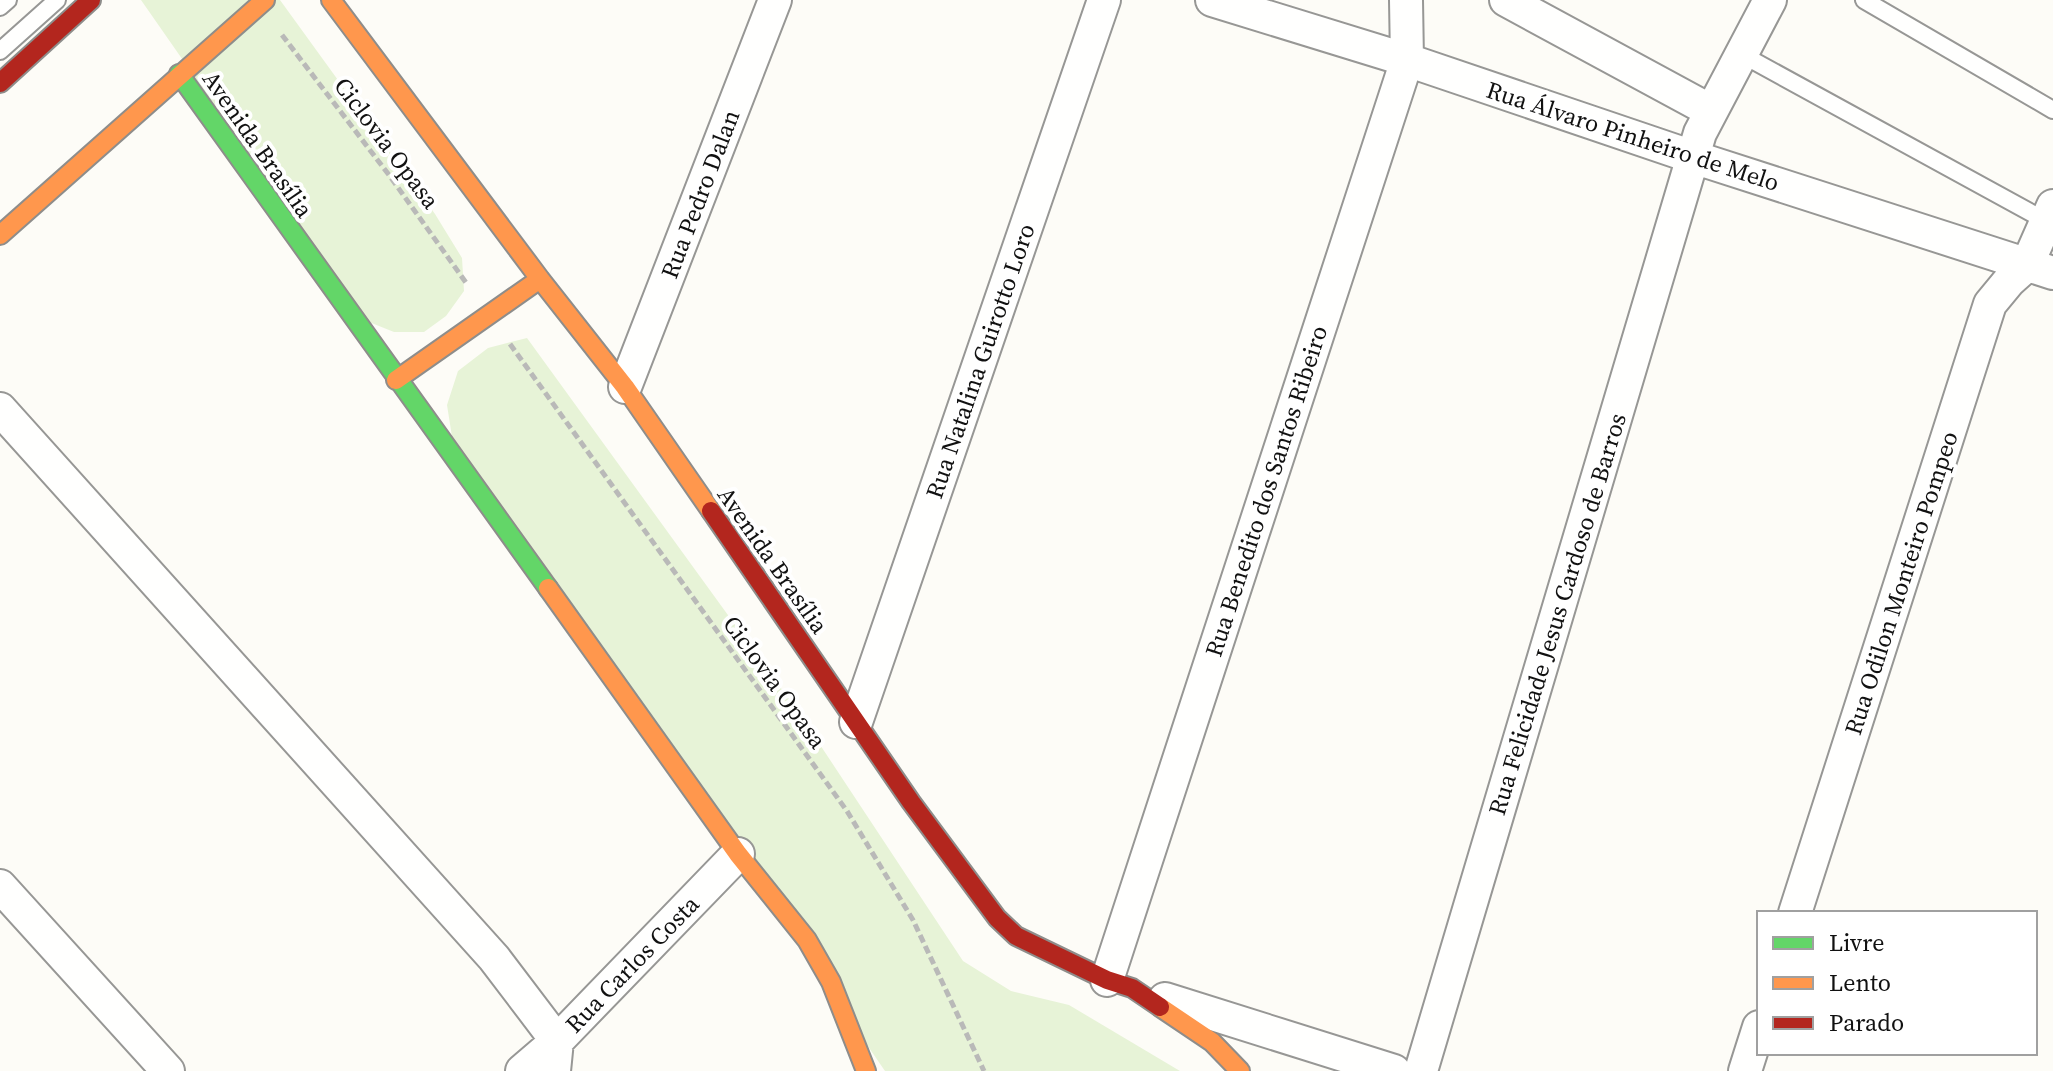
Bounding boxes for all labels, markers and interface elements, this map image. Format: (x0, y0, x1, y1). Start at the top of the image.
street label: Avenida Brasília (195, 64, 321, 225)
street label: Ciclovia Opasa (327, 70, 448, 216)
street label: Rua Álvaro Pinheiro de Melo (1482, 73, 1784, 199)
street label: Rua Pedro Dalan (653, 105, 747, 283)
street label: Rua Natalina Guirotto Loro (917, 219, 1043, 503)
street label: Rua Benedito dos Santos Ribeiro (1197, 321, 1335, 661)
street label: Rua Felicidade Jesus Cardoso de Barros (1480, 409, 1634, 819)
street label: Rua Odilon Monteiro Pompeo (1836, 427, 1966, 739)
street label: Avenida Brasília (710, 480, 836, 641)
street label: Ciclovia Opasa (716, 609, 835, 756)
street label: Rua Carlos Costa (558, 887, 707, 1040)
legend (1757, 911, 2037, 1055)
text: Livre (1829, 926, 1884, 959)
text: Lento (1829, 966, 1891, 999)
text: Parado (1829, 1006, 1904, 1039)

